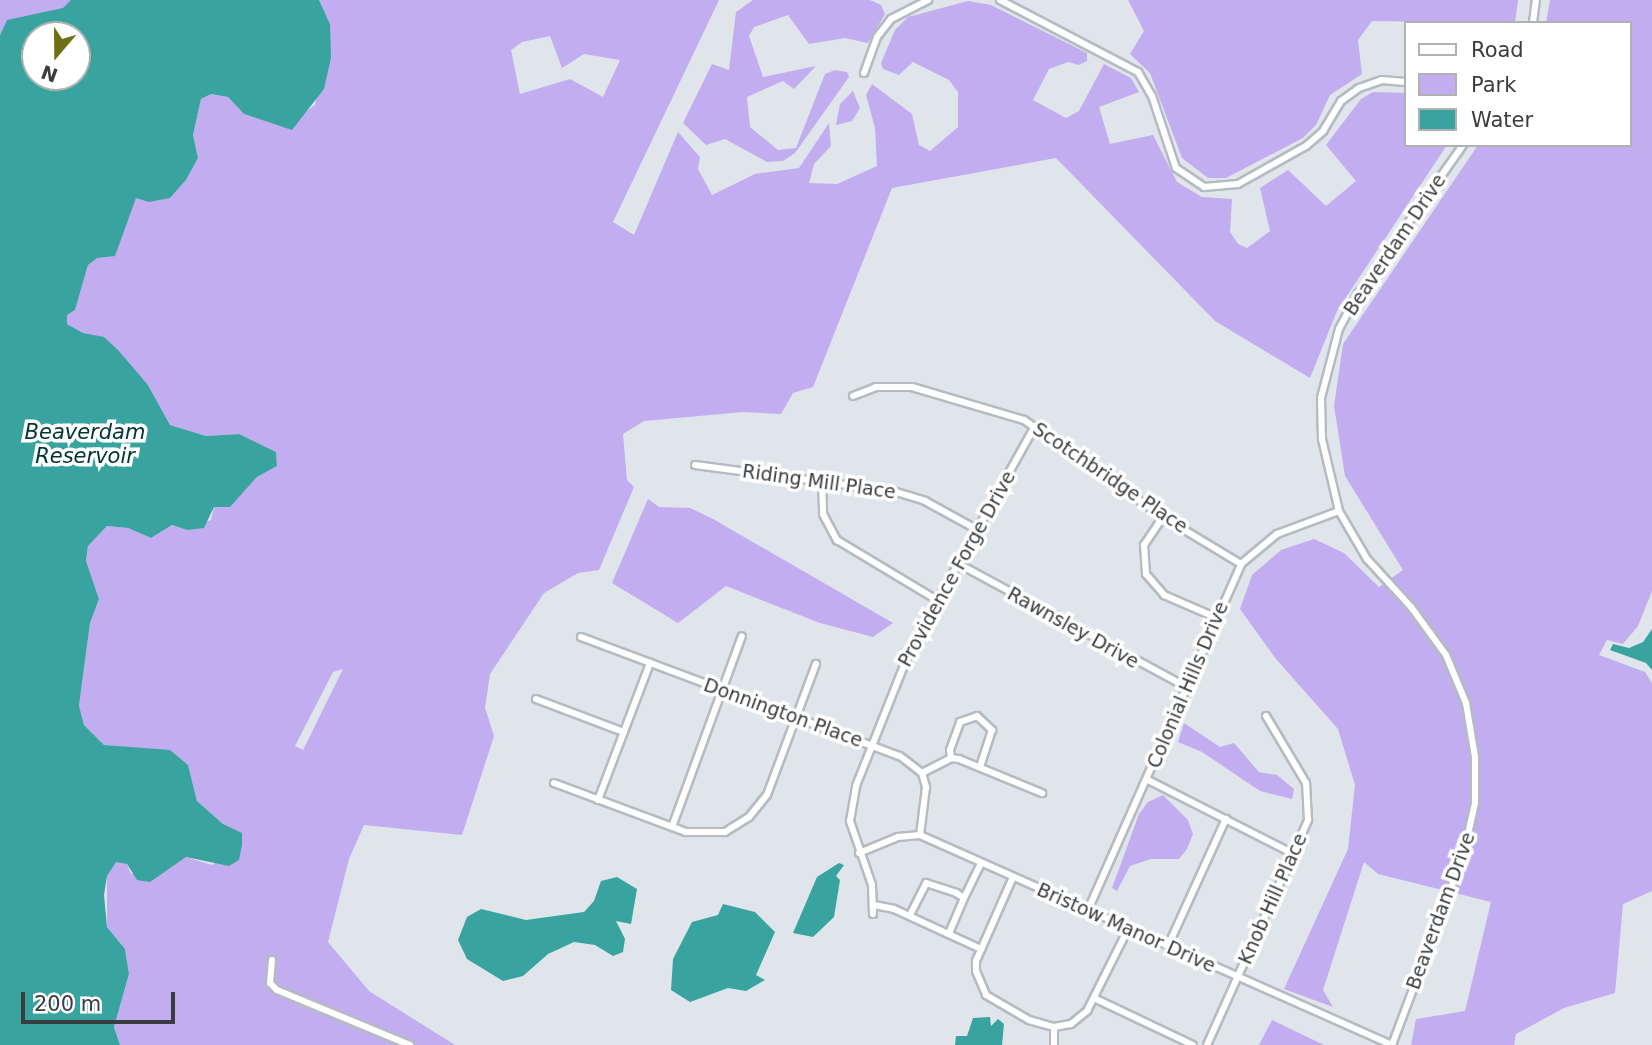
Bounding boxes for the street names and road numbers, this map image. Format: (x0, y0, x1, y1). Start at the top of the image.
street label: Beaverdam Drive (1339, 170, 1451, 320)
street label: Scotchbridge Place (1028, 418, 1192, 538)
street label: Riding Mill Place (741, 460, 897, 504)
street label: Providence Forge Drive (894, 467, 1020, 671)
street label: Rawnsley Drive (1003, 582, 1143, 674)
street label: Colonial Hills Drive (1143, 598, 1233, 772)
street label: Donnington Place (700, 674, 866, 752)
street label: Beaverdam Drive (1402, 829, 1480, 993)
street label: Knob Hill Place (1234, 830, 1312, 968)
street label: Bristow Manor Drive (1033, 878, 1219, 978)

